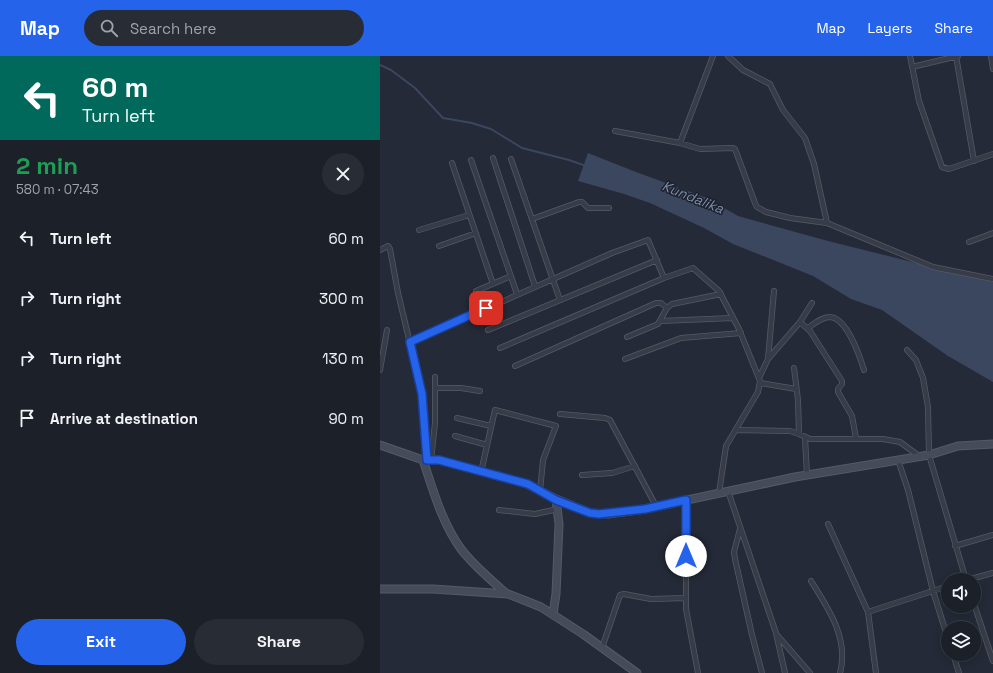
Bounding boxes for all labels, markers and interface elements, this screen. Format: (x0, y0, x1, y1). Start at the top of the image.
search box (84, 10, 364, 46)
text: Map (20, 16, 60, 41)
icon: search (98, 17, 120, 39)
text: Search here (130, 19, 216, 38)
text: Map (816, 19, 846, 37)
text: Layers (868, 19, 912, 37)
text: Share (934, 19, 973, 37)
text: 60 m (82, 69, 148, 105)
icon: left (16, 72, 68, 124)
text: Turn left (82, 104, 155, 127)
text: 2 min (16, 150, 78, 181)
button: close (322, 153, 364, 195)
water label: Kundalika (660, 176, 727, 218)
text: 580 m · 07:43 (16, 181, 99, 198)
icon: left (16, 227, 38, 249)
text: Turn left (50, 229, 112, 248)
text: 60 m (328, 229, 364, 248)
icon: right (16, 287, 38, 309)
text: Turn right (50, 289, 121, 308)
text: 300 m (319, 289, 364, 308)
pin (469, 291, 503, 325)
icon: arrive (475, 297, 497, 319)
icon: right (16, 347, 38, 369)
text: Turn right (50, 349, 121, 368)
text: 130 m (322, 349, 364, 368)
icon: arrive (16, 407, 38, 429)
text: Arrive at destination (50, 409, 198, 428)
text: 90 m (328, 409, 364, 428)
position arrow (665, 535, 707, 577)
map controls (941, 573, 981, 661)
button: sound (941, 573, 981, 613)
button: Exit (16, 619, 186, 665)
button: Share (194, 619, 364, 665)
button: layers (941, 621, 981, 661)

